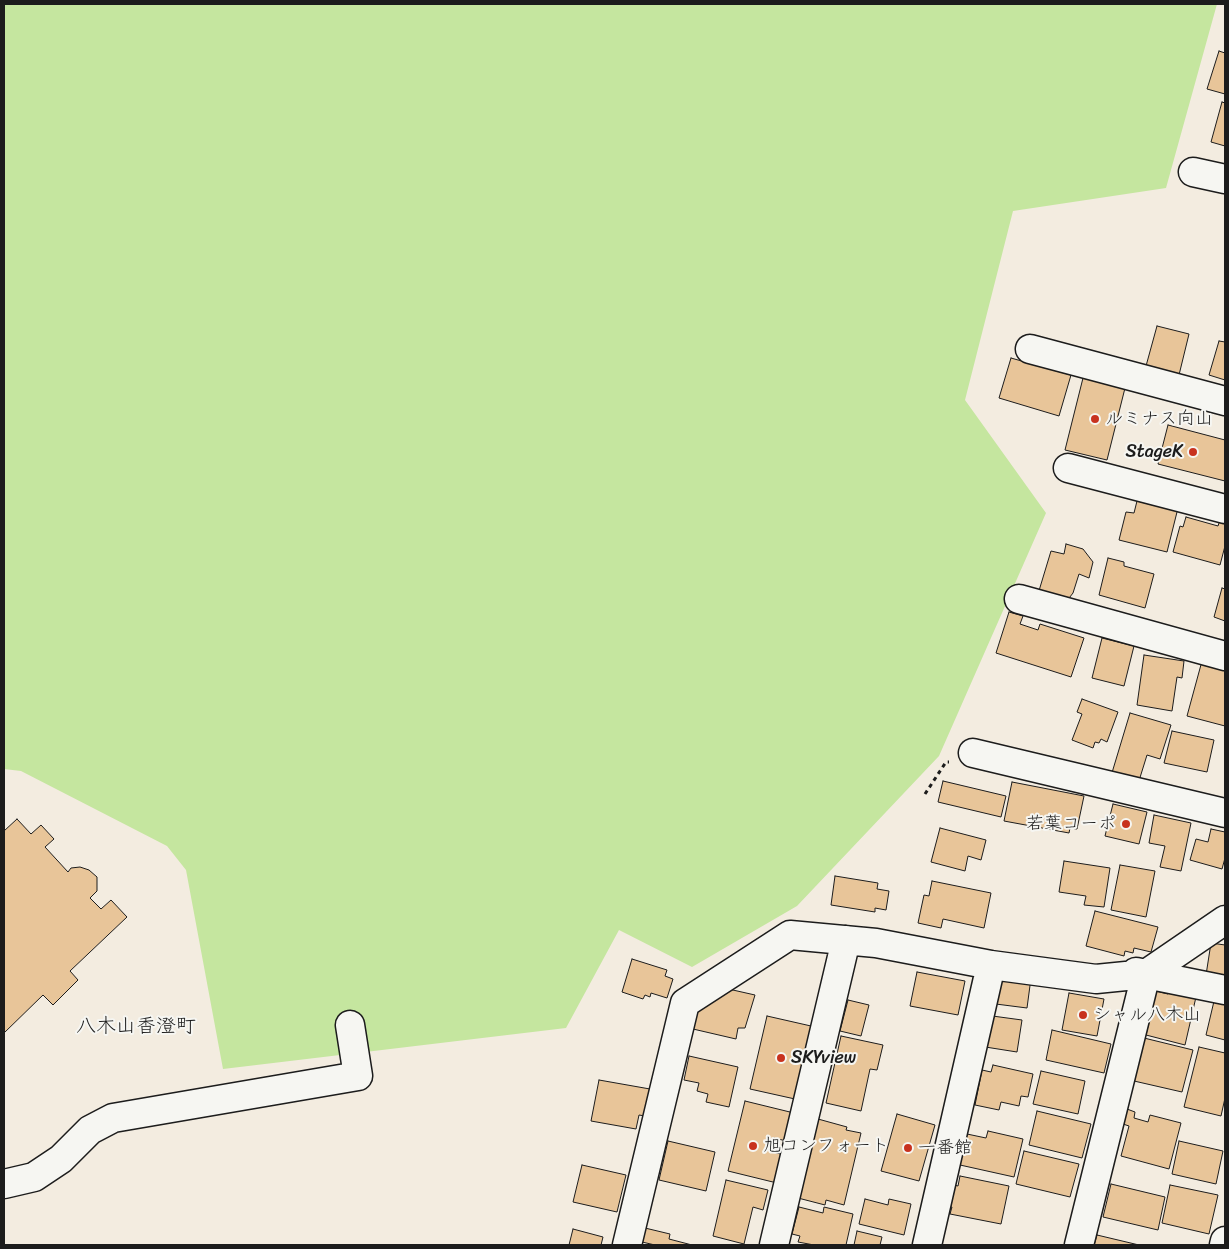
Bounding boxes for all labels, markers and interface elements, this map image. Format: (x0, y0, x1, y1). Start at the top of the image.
place label: ルミナス向山 (1105, 408, 1213, 430)
marker: ルミナス向山 (1089, 413, 1101, 425)
place label: StageK (1126, 441, 1183, 463)
marker: StageK (1187, 446, 1199, 458)
place label: 若葉コーポ (1026, 813, 1116, 835)
marker: 若葉コーポ (1120, 818, 1132, 830)
place label: シャル八木山 (1093, 1004, 1201, 1026)
marker: シャル八木山 (1077, 1009, 1089, 1021)
district label: 八木山香澄町 (76, 1015, 196, 1039)
place label: SKYview (791, 1047, 856, 1069)
marker: SKYview (775, 1052, 787, 1064)
place label: 旭コンフォート (763, 1135, 889, 1157)
place label: 一番館 (918, 1137, 972, 1159)
marker: 旭コンフォート (747, 1140, 759, 1152)
marker: 一番館 (902, 1142, 914, 1154)

